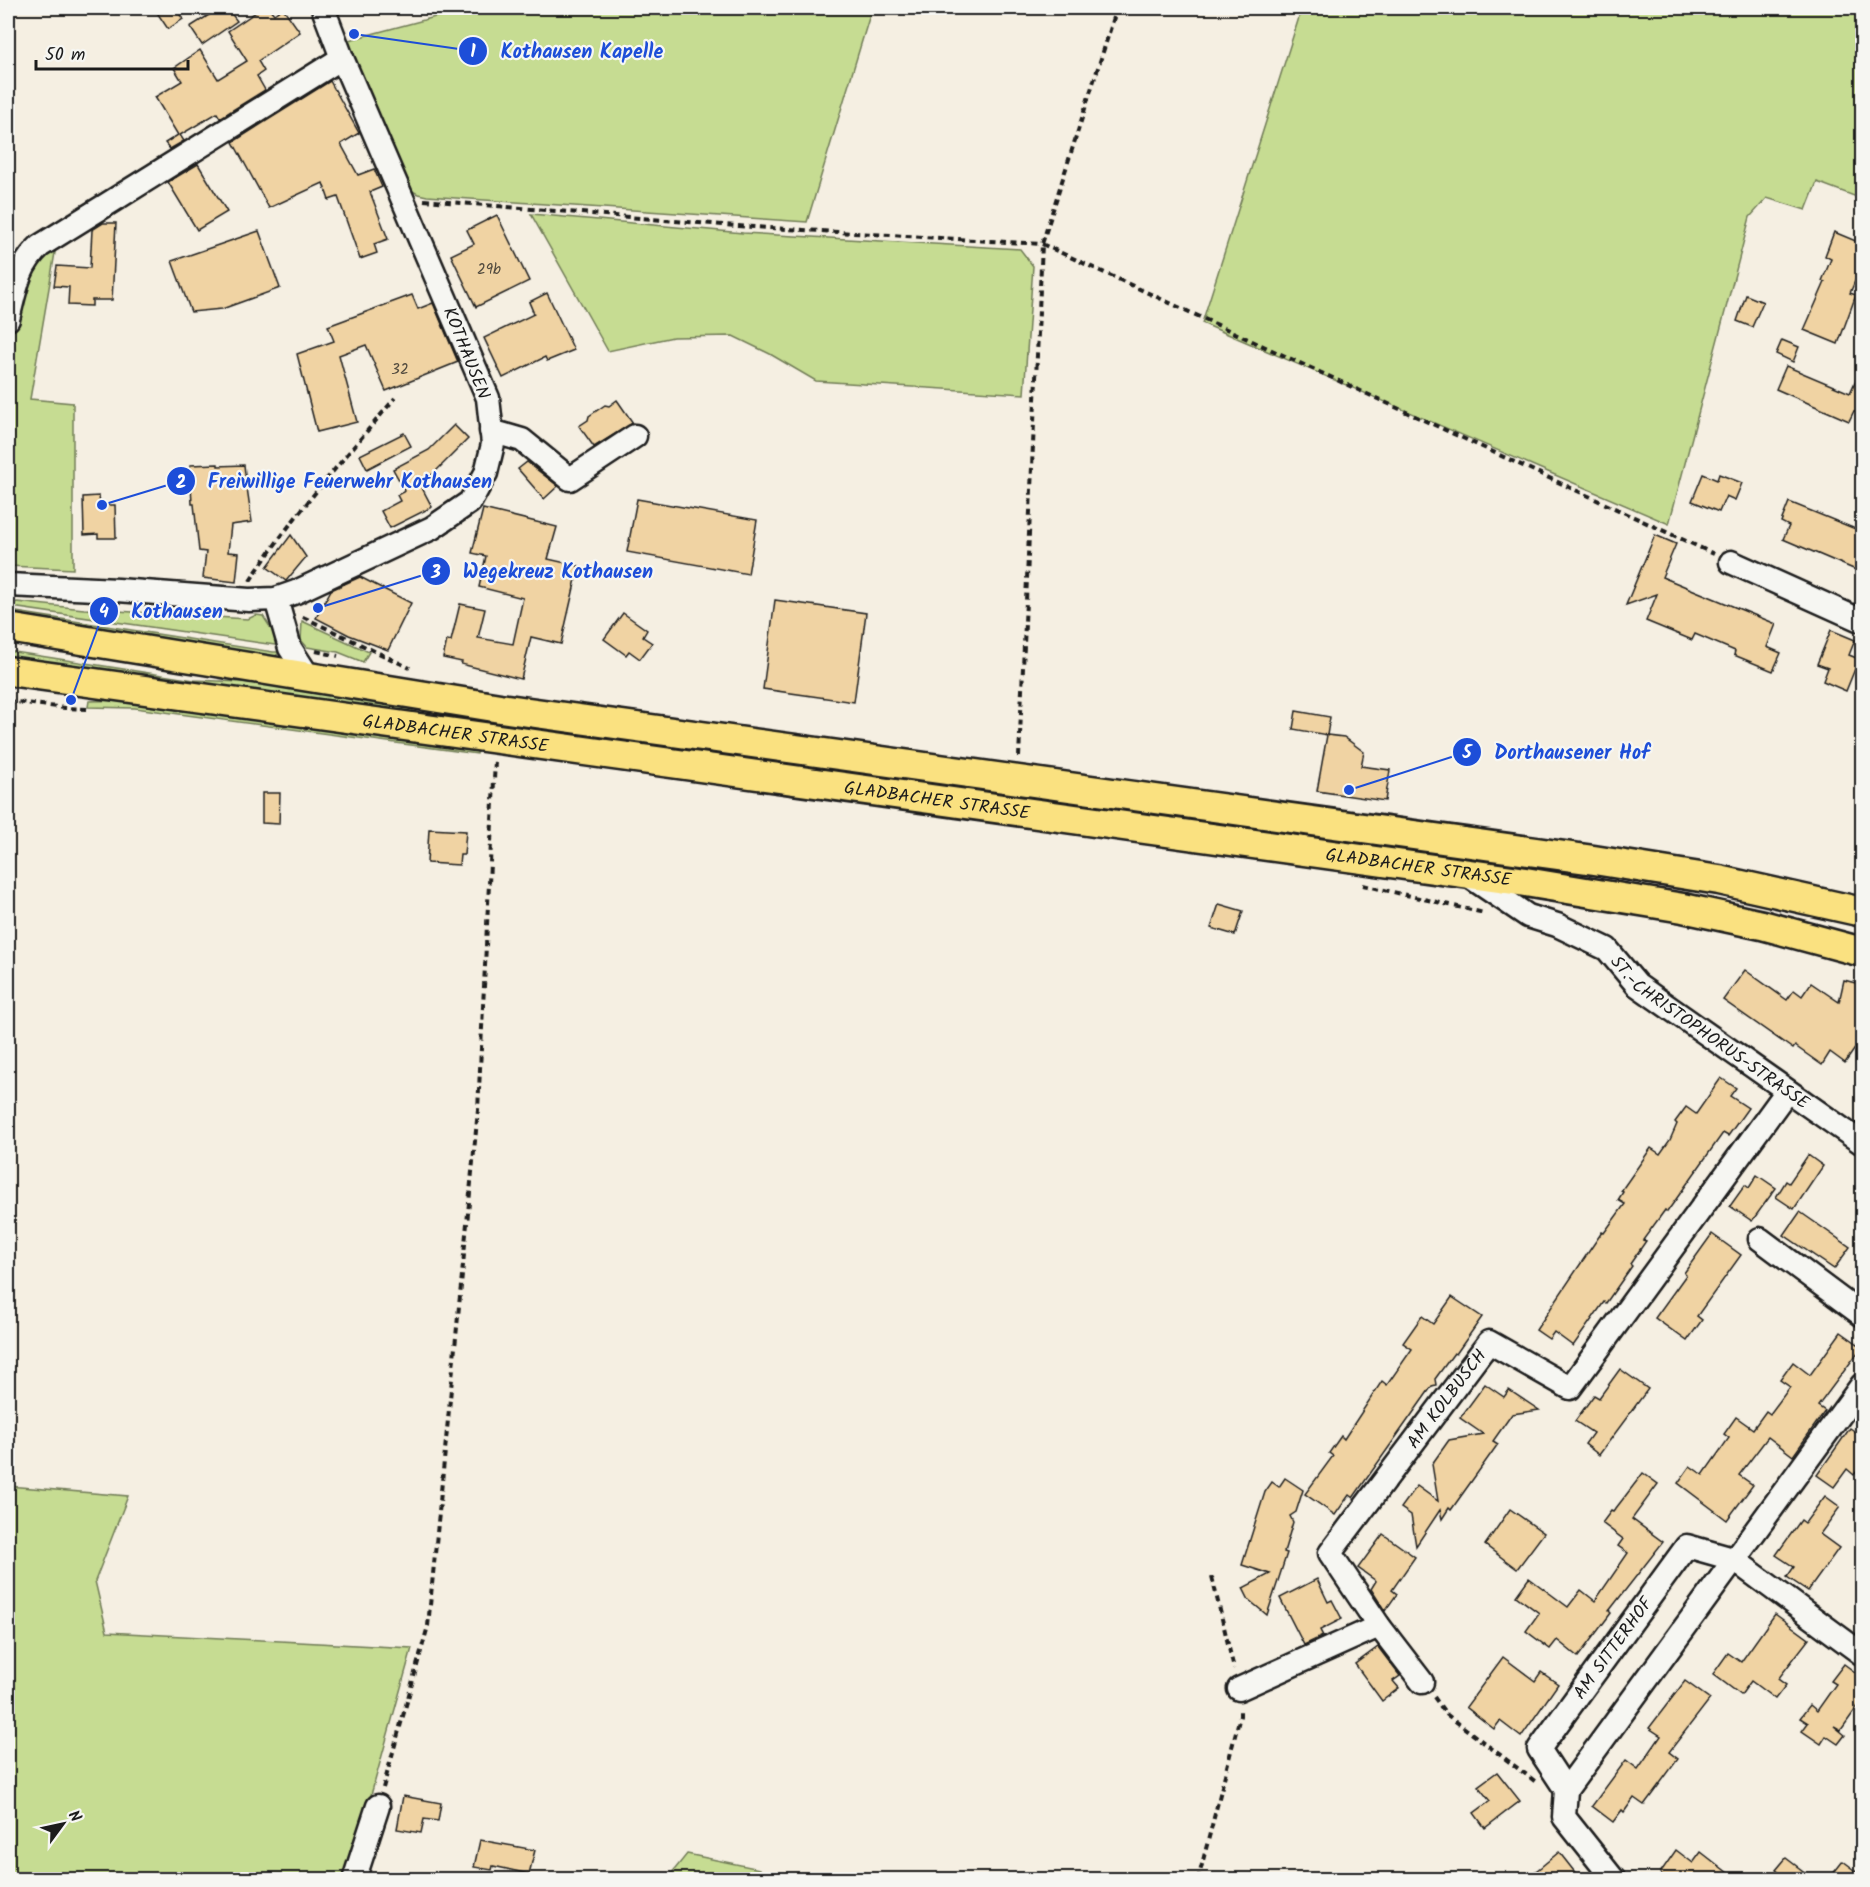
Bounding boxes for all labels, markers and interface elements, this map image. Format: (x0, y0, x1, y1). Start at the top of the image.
callout: Kothausen Kapelle (458, 32, 675, 70)
scale bar (36, 33, 188, 71)
text: Kothausen Kapelle (501, 37, 663, 69)
text: 1 (470, 38, 476, 67)
text: 50 m (45, 41, 85, 70)
house number: 29b (477, 258, 501, 282)
street label: KOTHAUSEN (434, 303, 497, 404)
house number: 32 (391, 358, 409, 382)
callout: Freiwillige Feuerwehr Kothausen (166, 462, 504, 500)
text: Freiwillige Feuerwehr Kothausen (208, 467, 492, 499)
text: 2 (176, 469, 186, 498)
callout: Wegekreuz Kothausen (421, 552, 665, 590)
text: Wegekreuz Kothausen (463, 557, 653, 589)
text: 3 (430, 559, 441, 588)
callout: Kothausen (89, 592, 235, 630)
text: Kothausen (131, 597, 223, 629)
text: 4 (99, 598, 109, 627)
street label: GLADBACHER STRASSE (361, 707, 551, 762)
callout: Dorthausener Hof (1452, 733, 1662, 771)
text: Dorthausener Hof (1494, 738, 1652, 770)
text: 5 (1461, 739, 1473, 768)
street label: GLADBACHER STRASSE (842, 774, 1032, 829)
street label: GLADBACHER STRASSE (1324, 841, 1513, 896)
street label: ST.-CHRISTOPHORUS-STRASSE (1602, 950, 1815, 1118)
street label: AM KOLBUSCH (1400, 1343, 1495, 1455)
street label: AM SITTERHOF (1567, 1590, 1662, 1706)
north arrow (33, 1794, 93, 1854)
text: N (61, 1806, 88, 1828)

